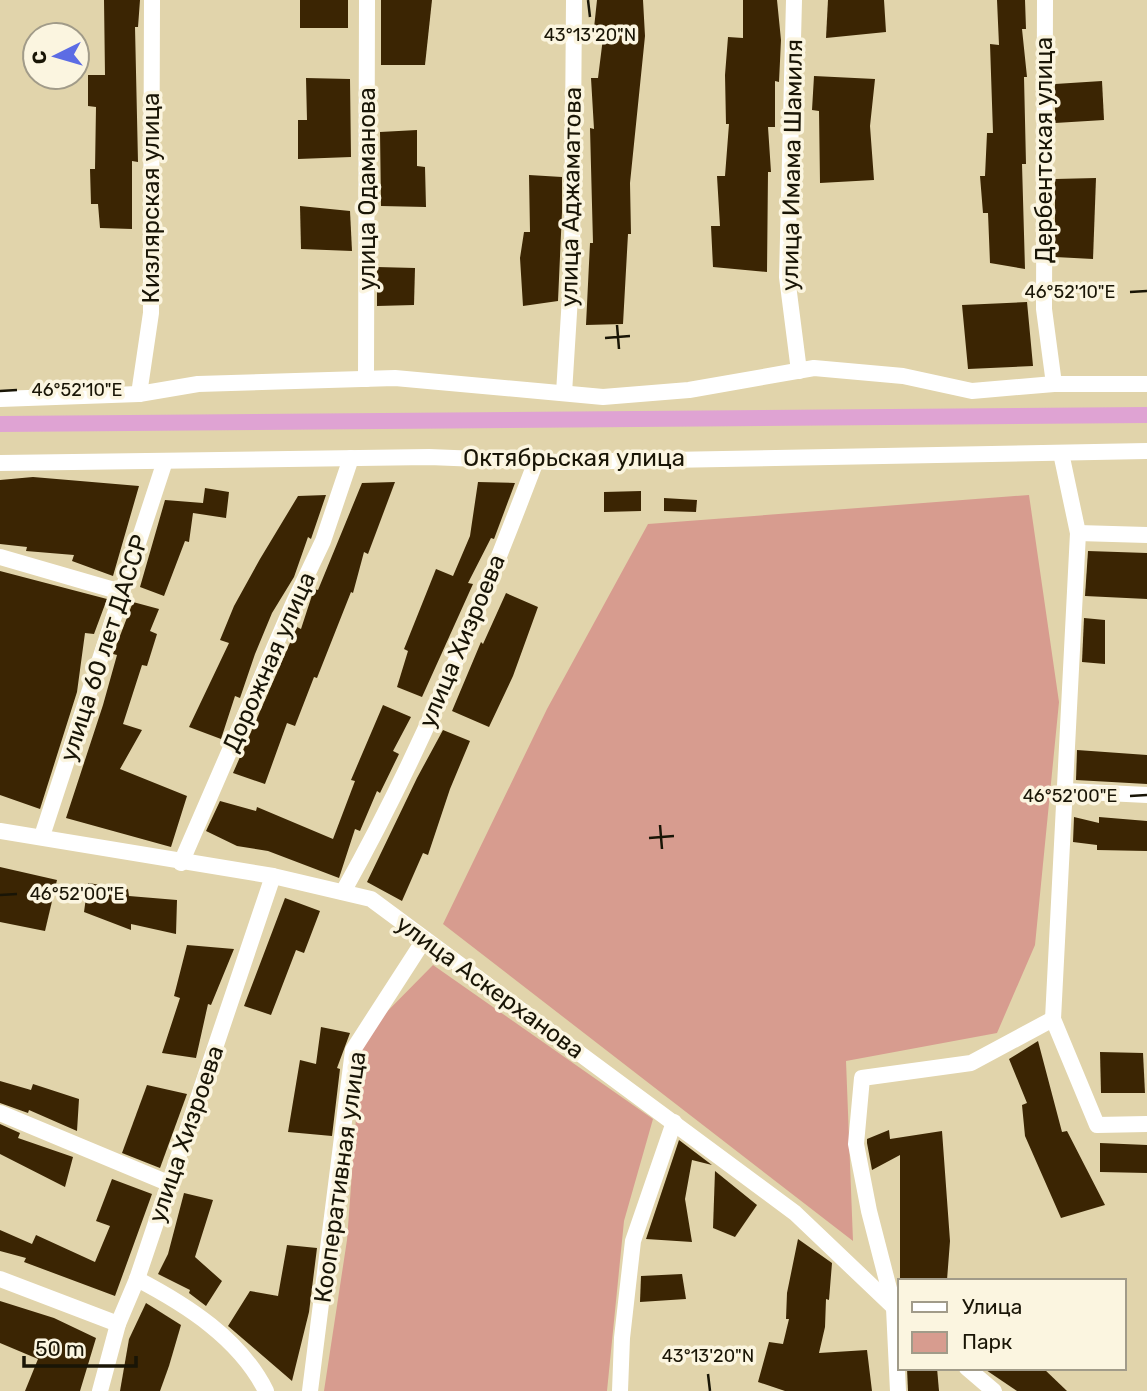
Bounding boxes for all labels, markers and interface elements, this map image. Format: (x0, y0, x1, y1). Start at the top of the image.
north arrow (21, 21, 91, 91)
text: 43°13'20"N (544, 24, 636, 46)
street label: Дербентская улица (1030, 37, 1058, 263)
street label: улица Имама Шамиля (776, 39, 808, 291)
text: С (28, 50, 52, 65)
street label: улица Одаманова (353, 87, 381, 291)
street label: улица Аджаматова (555, 87, 587, 307)
street label: Кизлярская улица (137, 93, 165, 303)
text: 46°52'10"E (1025, 281, 1115, 303)
text: 46°52'10"E (32, 379, 122, 401)
street label: Октябрьская улица (463, 444, 685, 472)
street label: улица 60 лет ДАССР (54, 531, 154, 765)
street label: улица Хизроева (413, 550, 511, 732)
street label: Дорожная улица (217, 568, 321, 756)
text: 46°52'00"E (1023, 785, 1117, 807)
text: 46°52'00"E (30, 883, 124, 905)
street label: улица Аскерханова (391, 909, 589, 1065)
street label: улица Хизроева (143, 1042, 229, 1226)
street label: Кооперативная улица (308, 1049, 372, 1305)
legend (898, 1279, 1126, 1370)
text: Улица (962, 1294, 1022, 1319)
scale bar (24, 1324, 136, 1368)
text: Парк (962, 1329, 1012, 1354)
text: 50 m (35, 1336, 85, 1361)
text: 43°13'20"N (662, 1345, 754, 1367)

